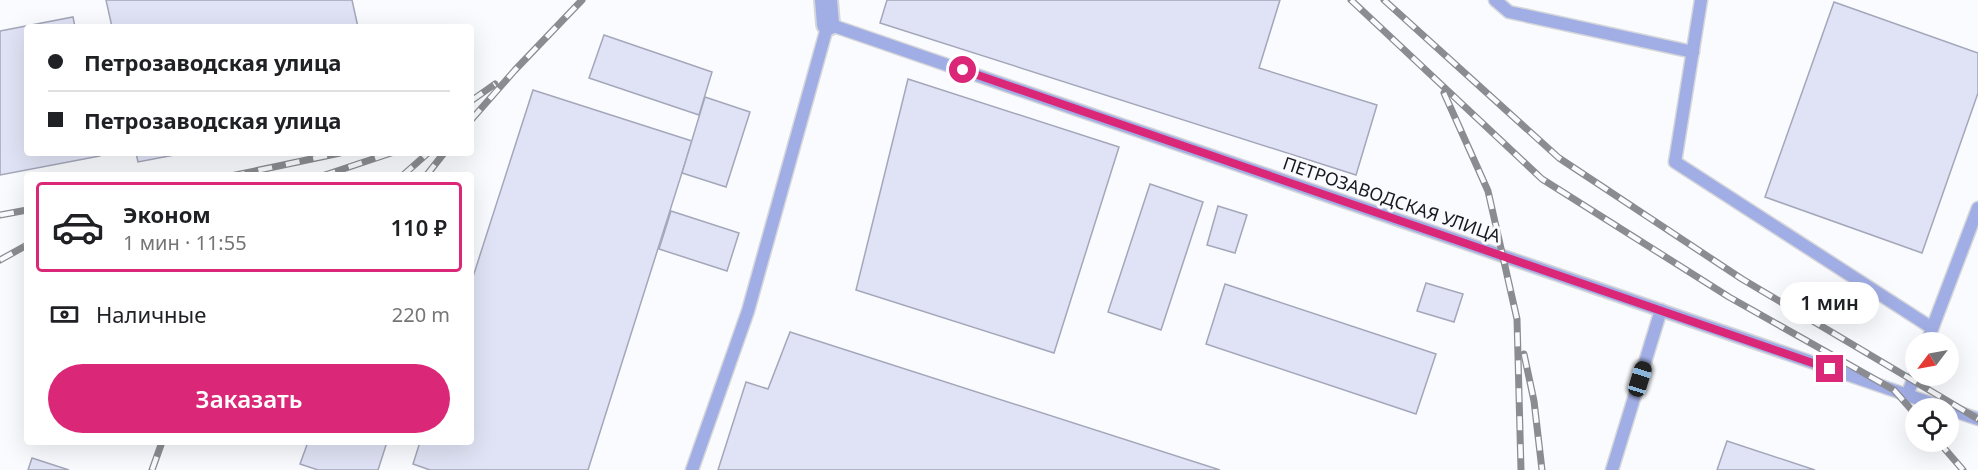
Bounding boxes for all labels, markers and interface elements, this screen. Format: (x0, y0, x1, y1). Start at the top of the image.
text: Петрозаводская улица (84, 47, 341, 77)
route start (949, 56, 976, 83)
text: Петрозаводская улица (84, 105, 341, 135)
street label: ПЕТРОЗАВОДСКАЯ УЛИЦА (1280, 150, 1505, 248)
text: Эконом (123, 199, 211, 229)
icon: car (51, 200, 105, 254)
text: 110 ₽ (390, 212, 447, 242)
text: 1 мин · 11:55 (123, 229, 247, 256)
callout: 1 мин (1780, 282, 1880, 324)
text: 1 мин (1800, 289, 1859, 316)
icon: cash (48, 298, 81, 331)
text: Наличные (96, 299, 206, 329)
text: 220 m (392, 301, 450, 328)
north arrow (1905, 332, 1959, 386)
map controls (1905, 332, 1959, 452)
route end (1816, 355, 1843, 382)
car (1626, 359, 1654, 399)
button: Заказать (48, 364, 450, 433)
button: locate (1905, 398, 1959, 452)

